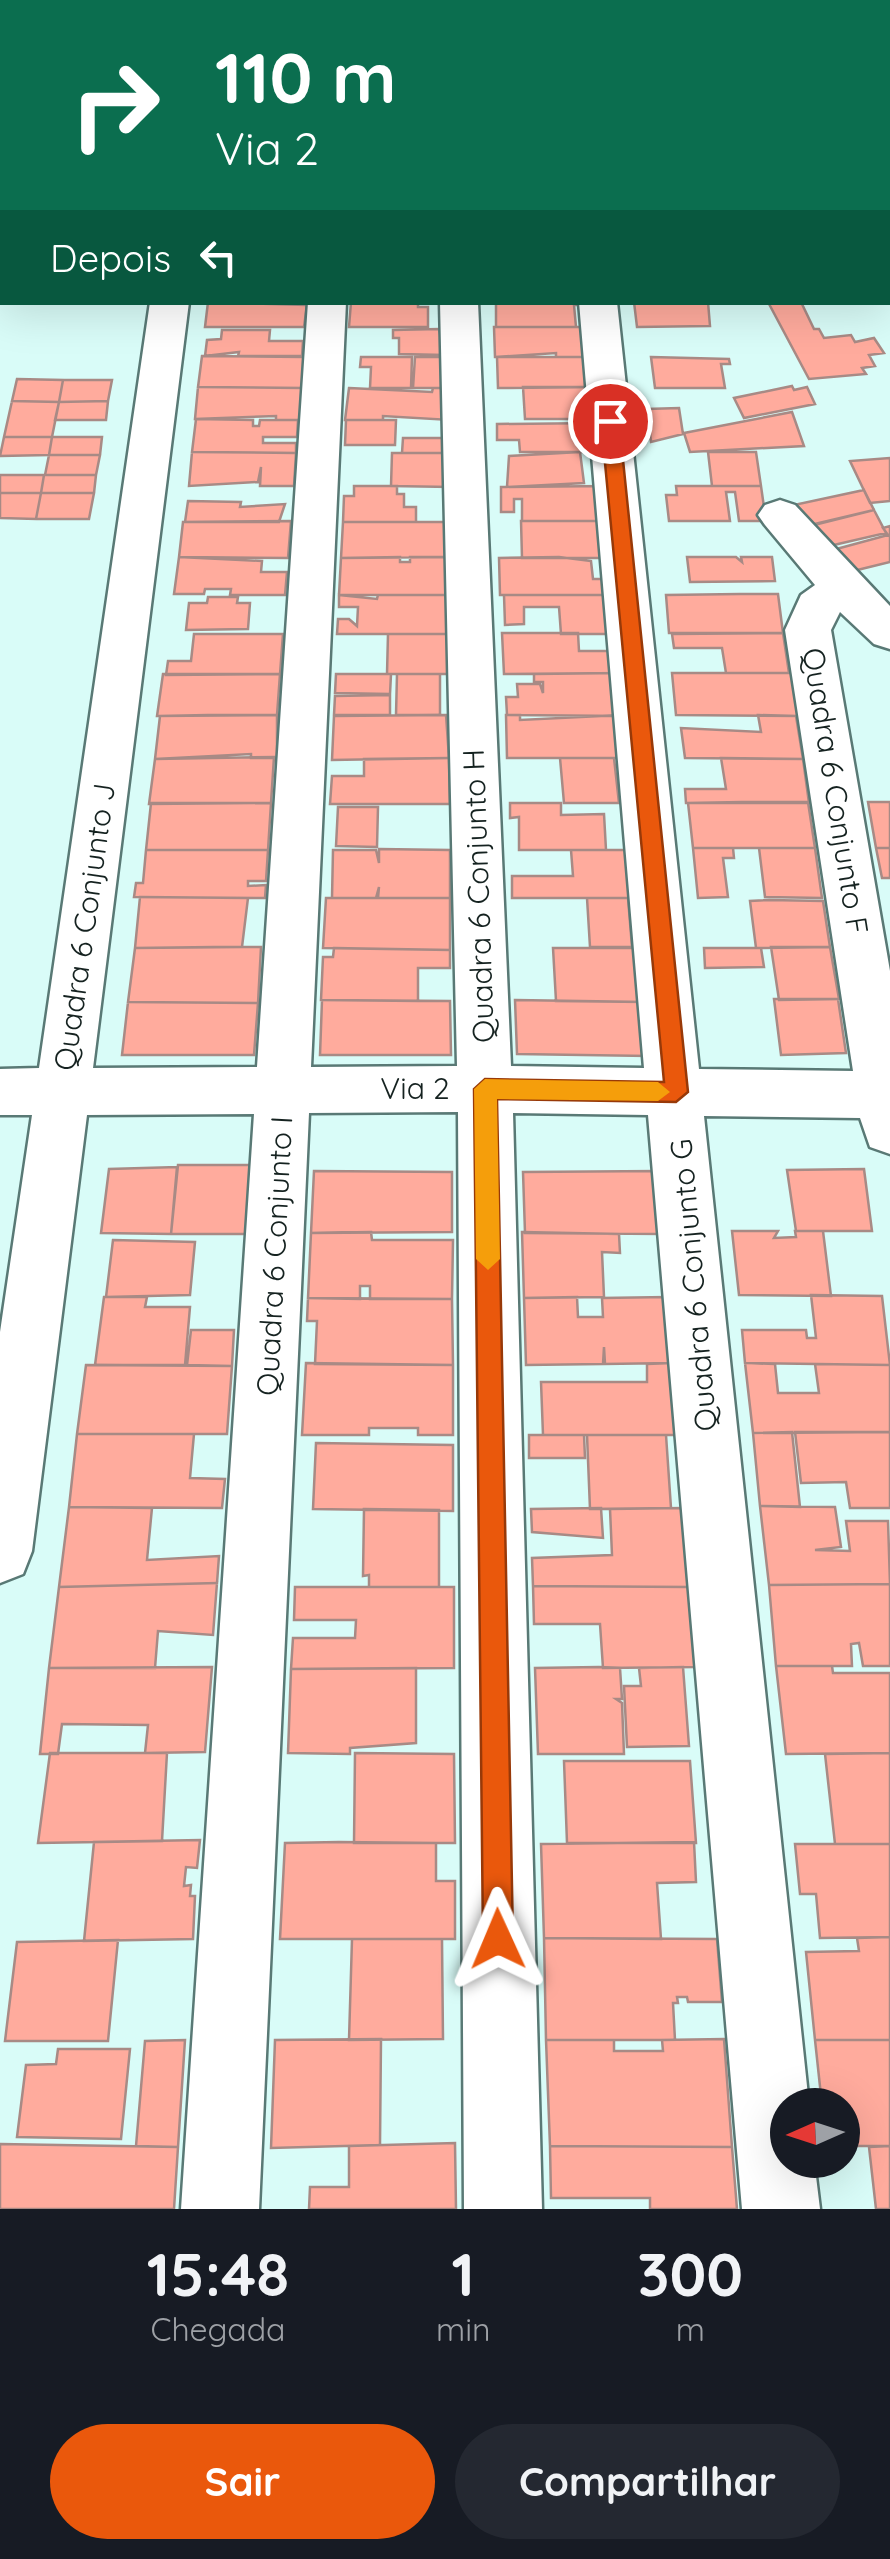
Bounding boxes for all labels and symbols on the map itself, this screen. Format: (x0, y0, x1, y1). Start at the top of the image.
pin (568, 379, 653, 464)
street label: Quadra 6 Conjunto F (795, 645, 877, 937)
street label: Quadra 6 Conjunto H (454, 748, 502, 1044)
street label: Quadra 6 Conjunto J (45, 781, 123, 1073)
street label: Via 2 (380, 1069, 450, 1107)
street label: Quadra 6 Conjunto I (248, 1115, 300, 1397)
street label: Quadra 6 Conjunto G (661, 1137, 725, 1433)
position arrow (446, 1887, 550, 1991)
north arrow (770, 2088, 860, 2178)

